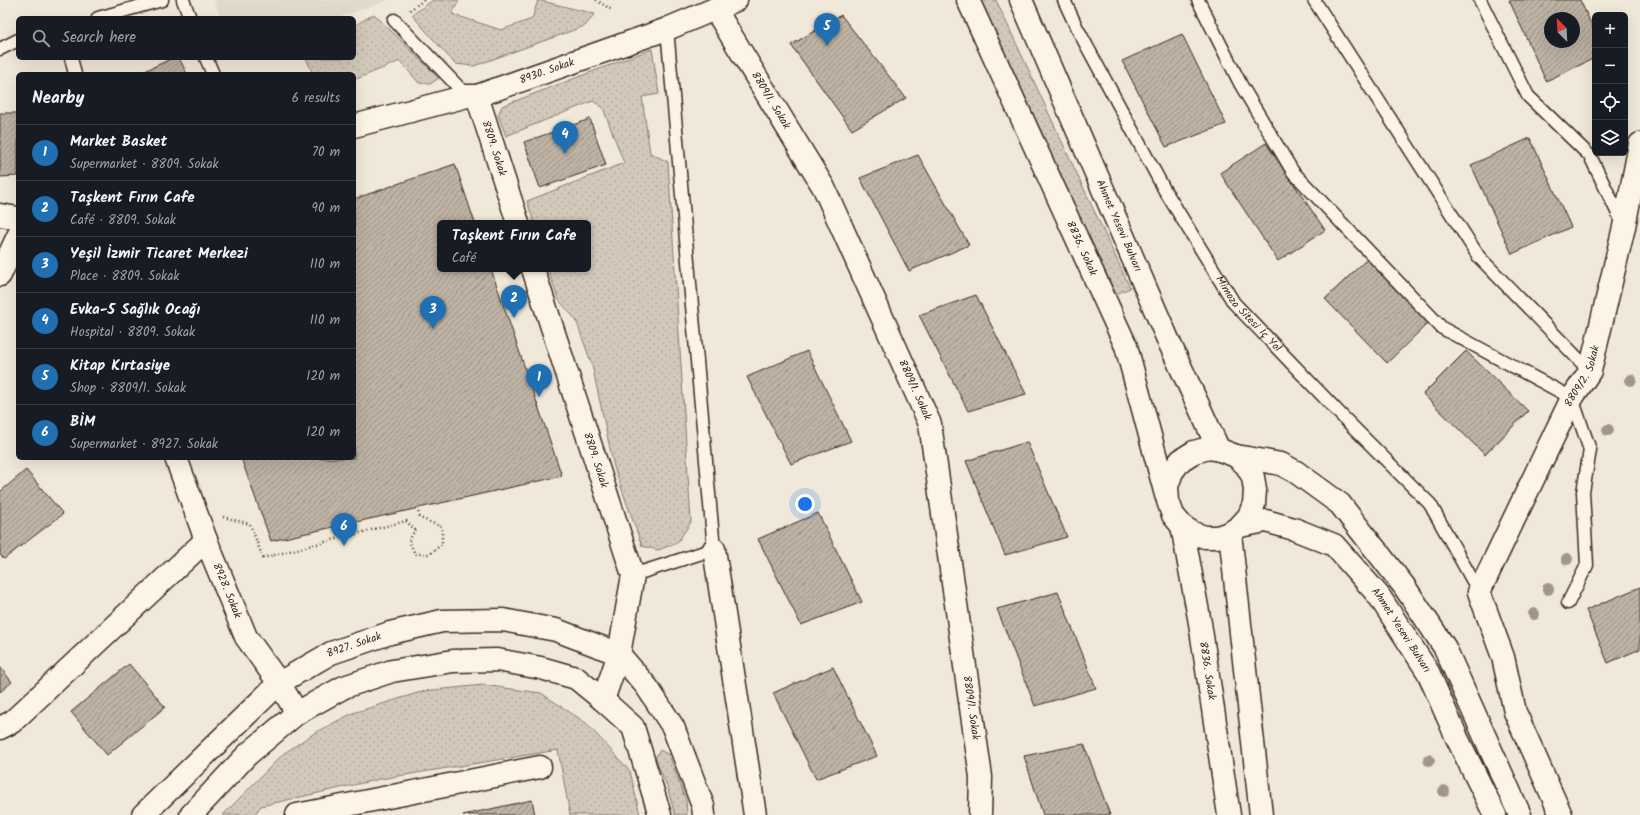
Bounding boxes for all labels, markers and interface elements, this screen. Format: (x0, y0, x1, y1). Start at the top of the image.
north arrow (1544, 12, 1580, 48)
map controls (1592, 12, 1628, 156)
button: + (1592, 12, 1628, 48)
pin: 5 (814, 13, 840, 46)
search box (16, 16, 356, 60)
text: Search here (62, 26, 136, 50)
icon: search (30, 27, 52, 49)
button: − (1592, 48, 1628, 84)
street label: 8930. Sokak (517, 53, 578, 89)
street label: 8809/1. Sokak (746, 68, 796, 133)
button: locate (1592, 84, 1628, 120)
text: Nearby (32, 85, 84, 112)
text: 6 results (292, 88, 340, 109)
street label: 8809. Sokak (476, 118, 512, 179)
button: layers (1592, 120, 1628, 156)
pin: 4 (552, 121, 578, 154)
text: Market Basket (70, 130, 167, 154)
text: 1 (43, 142, 47, 163)
text: 70 m (312, 142, 340, 163)
text: Supermarket · 8809. Sokak (70, 154, 219, 175)
street label: Ahmet Yesevi Bulvarı (1091, 177, 1147, 275)
text: Taşkent Fırın Cafe (70, 186, 195, 210)
text: 2 (41, 198, 49, 219)
text: 90 m (312, 198, 340, 219)
text: Café · 8809. Sokak (70, 210, 176, 231)
street label: 8836. Sokak (1061, 218, 1102, 280)
popup (437, 220, 591, 272)
text: Taşkent Fırın Cafe (452, 224, 576, 248)
text: Yeşil İzmir Ticaret Merkezi (70, 242, 248, 266)
text: Café (452, 248, 476, 269)
text: 3 (41, 254, 49, 275)
text: 110 m (310, 254, 340, 275)
text: Place · 8809. Sokak (70, 266, 179, 287)
street label: Mimoza Sitesi İç Yol (1210, 272, 1286, 357)
pin: 2 (501, 285, 527, 318)
pin: 3 (420, 296, 446, 329)
text: Evka-5 Sağlık Ocağı (70, 298, 200, 322)
text: 4 (41, 310, 49, 331)
text: 110 m (310, 310, 340, 331)
text: Hospital · 8809. Sokak (70, 322, 195, 343)
street label: 8809/2. Sokak (1560, 343, 1605, 410)
text: Kitap Kırtasiye (70, 354, 170, 378)
street label: 8809/1. Sokak (893, 357, 937, 424)
pin: 1 (526, 364, 552, 397)
text: 5 (42, 366, 48, 387)
text: 120 m (306, 366, 340, 387)
text: Shop · 8809/1. Sokak (70, 378, 186, 399)
text: BİM (70, 410, 95, 434)
text: 6 (41, 422, 49, 443)
text: 120 m (306, 422, 340, 443)
street label: 8809. Sokak (578, 430, 613, 491)
text: Supermarket · 8927. Sokak (70, 434, 218, 455)
your location (795, 494, 815, 514)
pin: 6 (331, 513, 357, 546)
street label: 8928. Sokak (207, 560, 247, 622)
street label: Ahmet Yesevi Bulvarı (1366, 584, 1436, 677)
street label: 8927. Sokak (323, 627, 385, 663)
street label: 8836. Sokak (1194, 640, 1221, 702)
street label: 8809/1. Sokak (957, 674, 985, 742)

